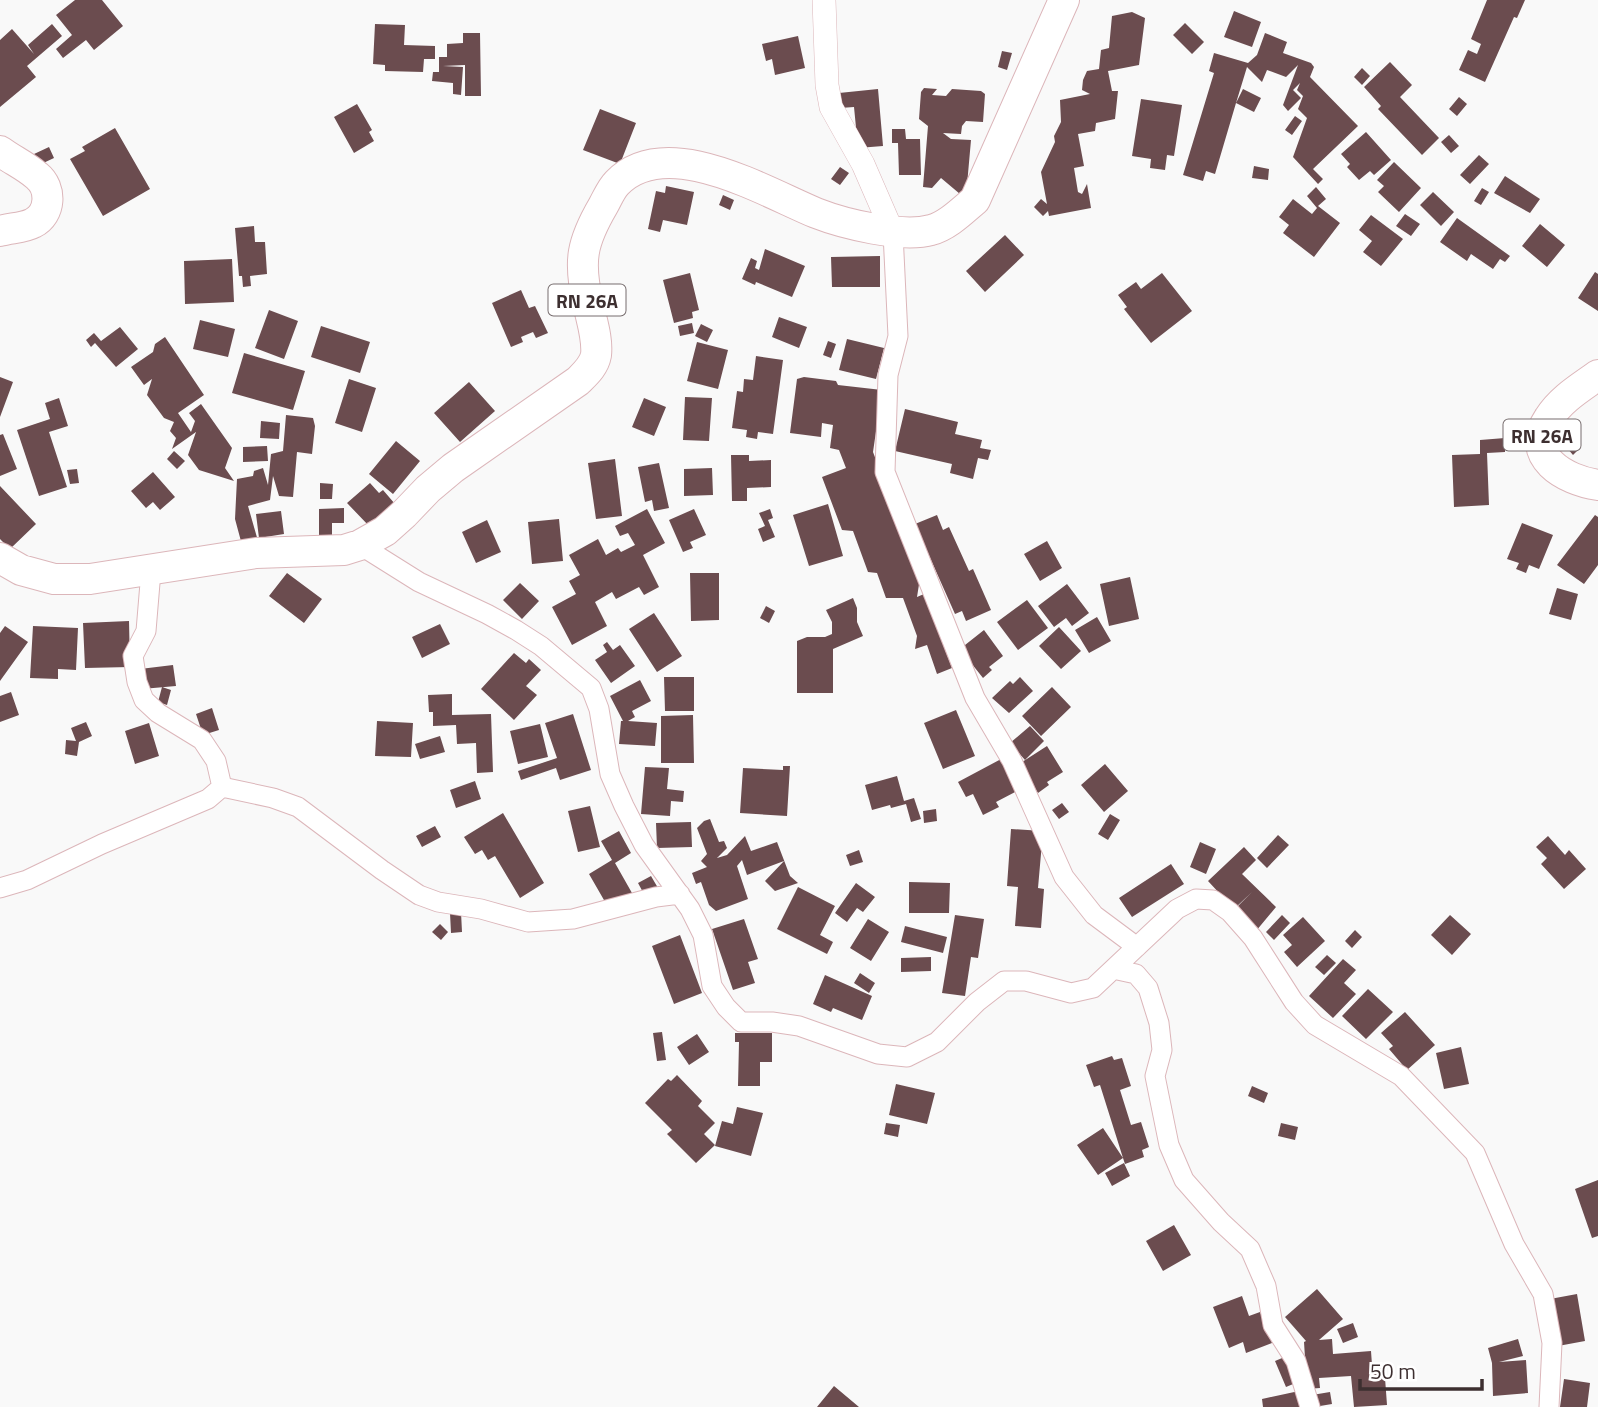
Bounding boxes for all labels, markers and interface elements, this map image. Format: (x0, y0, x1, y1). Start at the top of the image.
road number: RN 26A (548, 284, 626, 316)
road number: RN 26A (1504, 420, 1580, 450)
scale bar (1360, 1348, 1482, 1392)
text: 50 m (1370, 1355, 1416, 1387)

